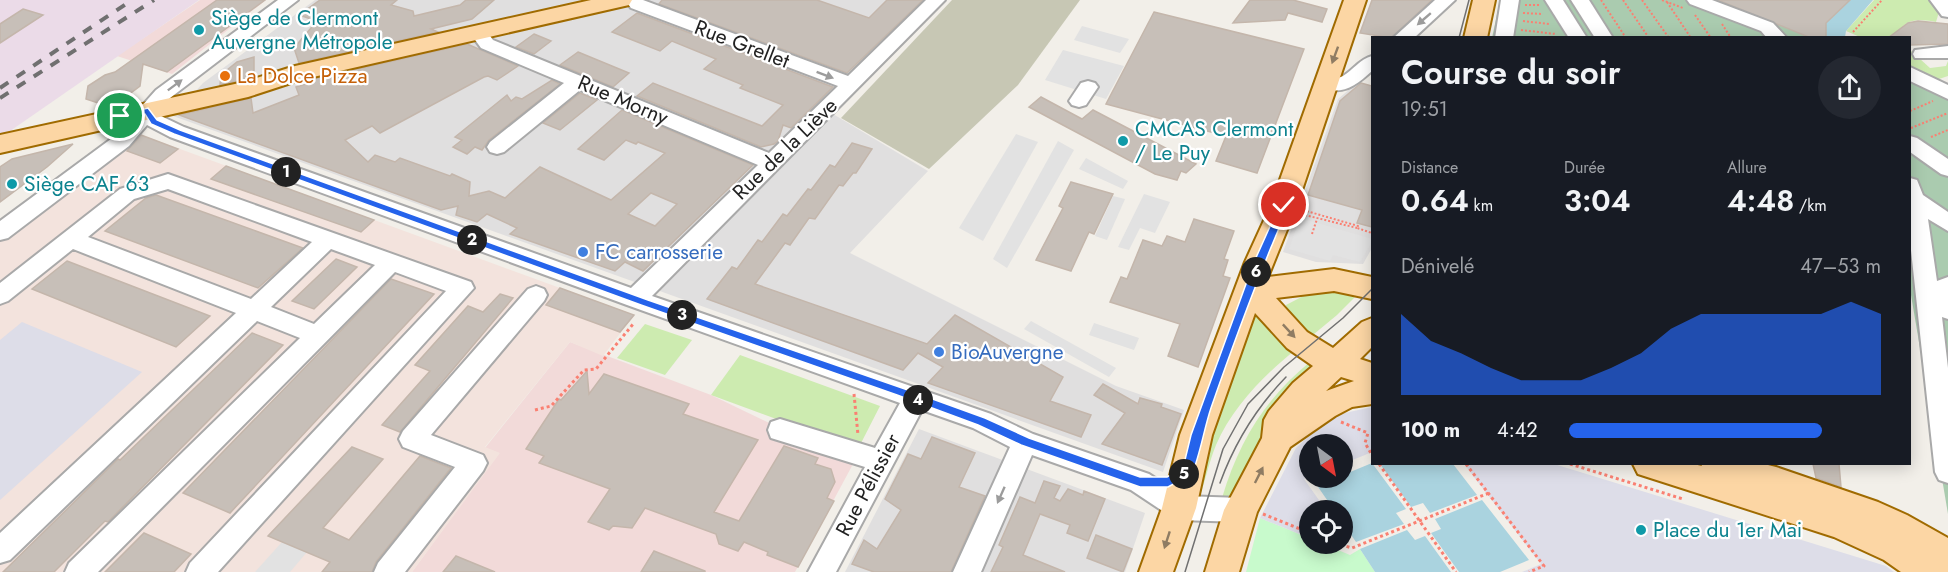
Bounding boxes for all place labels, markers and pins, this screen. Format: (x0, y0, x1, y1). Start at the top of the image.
place label: Siège de Clermont Auvergne Métropole (211, 3, 393, 57)
marker: Siège de Clermont Auvergne Métropole (192, 23, 206, 37)
place label: La Dolce Pizza (237, 61, 368, 91)
marker: La Dolce Pizza (218, 69, 232, 83)
pin (94, 90, 145, 141)
place label: CMCAS Clermont / Le Puy (1135, 114, 1293, 168)
marker: CMCAS Clermont / Le Puy (1116, 134, 1130, 148)
pin: 1 (271, 157, 301, 187)
place label: Siège CAF 63 (24, 169, 149, 199)
marker: Siège CAF 63 (5, 177, 19, 191)
pin (1258, 179, 1309, 230)
pin: 2 (457, 225, 487, 255)
place label: FC carrosserie (595, 237, 723, 267)
marker: FC carrosserie (576, 245, 590, 259)
pin: 6 (1241, 257, 1271, 287)
pin: 3 (667, 300, 697, 330)
place label: BioAuvergne (951, 337, 1064, 367)
marker: BioAuvergne (932, 345, 946, 359)
pin: 4 (903, 385, 933, 415)
pin: 5 (1169, 459, 1199, 489)
place label: Place du 1er Mai (1653, 515, 1802, 545)
marker: Place du 1er Mai (1634, 523, 1648, 537)

